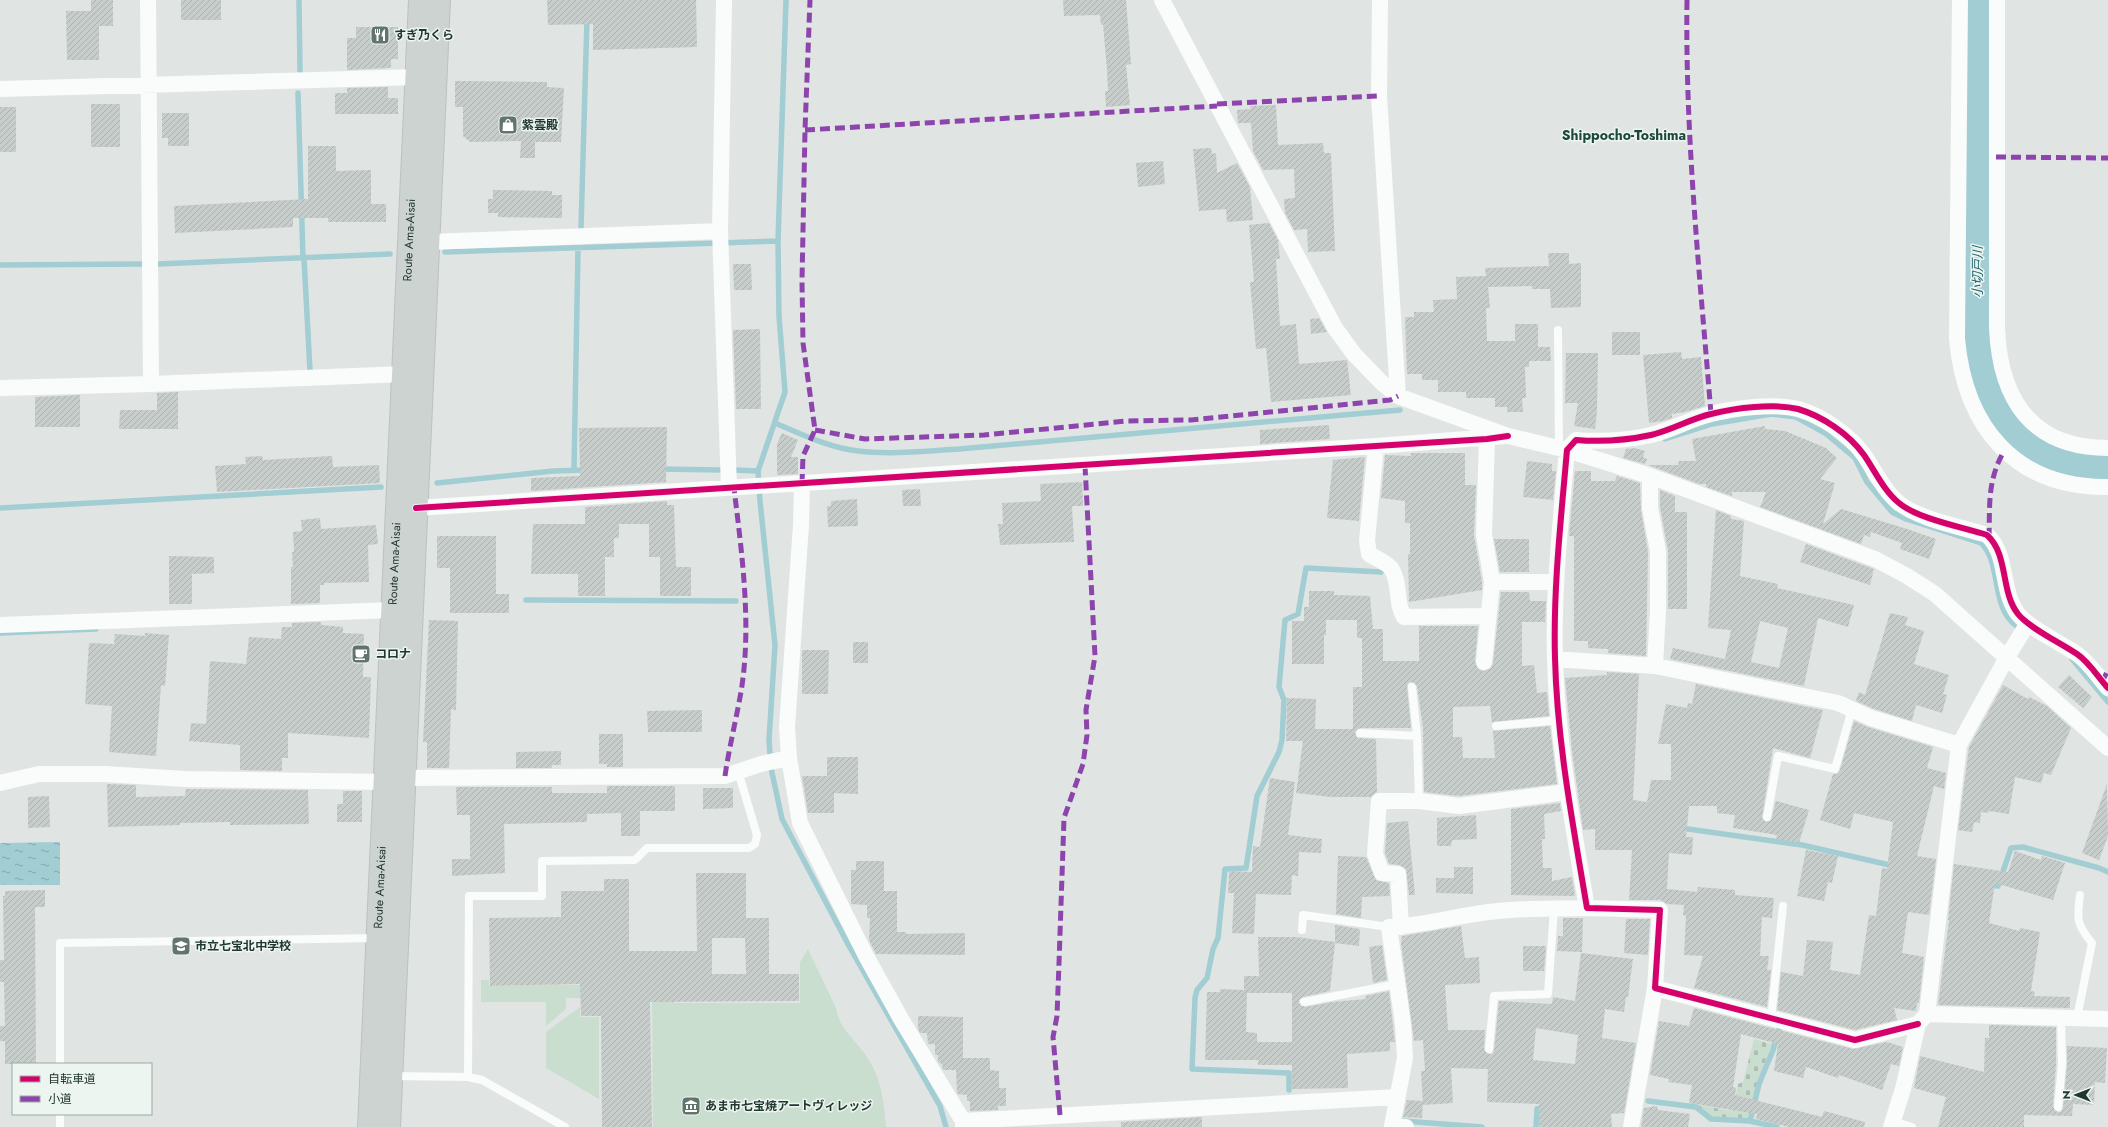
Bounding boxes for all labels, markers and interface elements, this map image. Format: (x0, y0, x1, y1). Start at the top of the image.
restaurant icon: すぎ乃くら (369, 24, 391, 46)
place label: すぎ乃くら (394, 26, 454, 44)
shop icon: 紫雲殿 (497, 114, 519, 136)
place label: 紫雲殿 (522, 116, 558, 134)
district label: Shippocho-Toshima (1562, 125, 1686, 145)
street label: Route Ama-Aisai (398, 198, 420, 282)
water label: 小切戸川 (1968, 244, 1987, 298)
street label: Route Ama-Aisai (384, 522, 405, 605)
cafe icon: コロナ (350, 643, 372, 665)
place label: コロナ (375, 645, 411, 663)
street label: Route Ama-Aisai (369, 846, 391, 929)
school or university icon: 市立七宝北中学校 (170, 935, 192, 957)
place label: 市立七宝北中学校 (195, 937, 291, 955)
legend (12, 1063, 152, 1115)
text: 自転車道 (48, 1070, 96, 1088)
north arrow (2056, 1075, 2096, 1115)
text: 小道 (48, 1090, 72, 1108)
text: N (2058, 1091, 2074, 1099)
museum icon: あま市七宝焼アートヴィレッジ (680, 1095, 702, 1117)
place label: あま市七宝焼アートヴィレッジ (705, 1097, 872, 1115)

